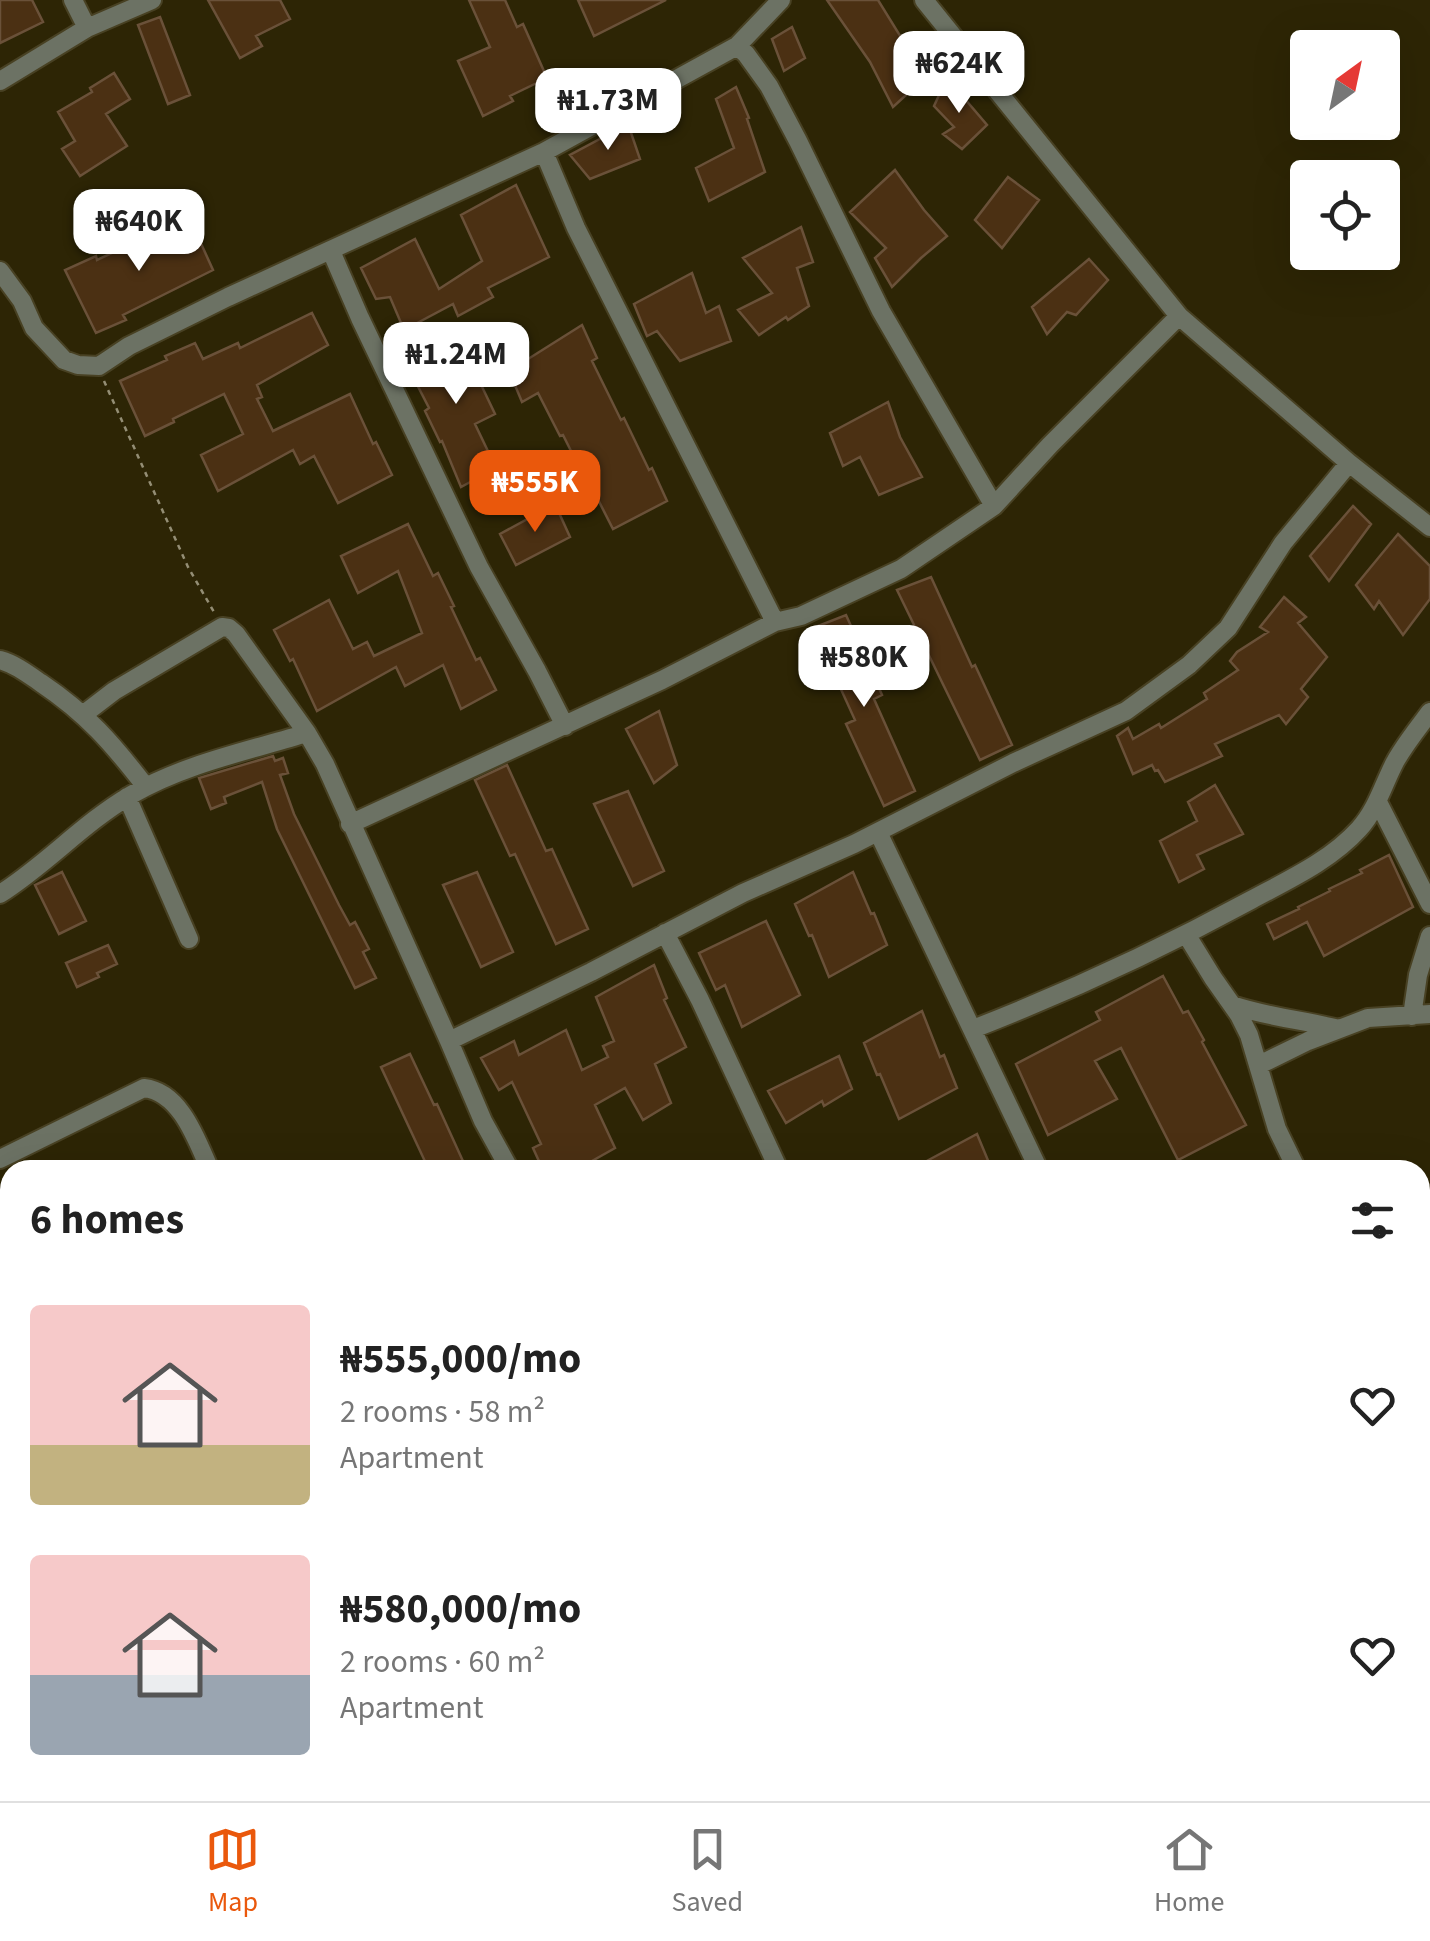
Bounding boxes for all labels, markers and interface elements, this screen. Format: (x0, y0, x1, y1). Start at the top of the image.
north arrow (1290, 30, 1400, 140)
map controls (1290, 30, 1400, 270)
pin: ₦624K (889, 31, 1029, 116)
text: ₦624K (915, 40, 1003, 86)
pin: ₦1.73M (527, 68, 689, 153)
text: ₦1.73M (557, 77, 659, 123)
button: locate (1290, 160, 1400, 270)
pin: ₦640K (69, 189, 209, 274)
text: ₦640K (95, 198, 183, 244)
pin: ₦1.24M (375, 322, 537, 407)
text: ₦1.24M (405, 331, 507, 377)
pin: ₦555K (465, 450, 605, 535)
text: ₦555K (491, 459, 579, 505)
pin: ₦580K (794, 625, 934, 710)
text: ₦580K (820, 634, 908, 680)
text: 6 homes (30, 1190, 184, 1250)
icon: filters (1345, 1193, 1400, 1248)
text: ₦555,000/mo (340, 1329, 581, 1389)
icon: home (110, 1345, 230, 1465)
icon: heart (1345, 1378, 1400, 1433)
text: 2 rooms · 58 m² (340, 1389, 545, 1435)
text: Apartment (340, 1435, 483, 1481)
text: ₦580,000/mo (340, 1579, 581, 1639)
icon: home (110, 1595, 230, 1715)
icon: heart (1345, 1628, 1400, 1683)
text: 2 rooms · 60 m² (340, 1639, 545, 1685)
text: Apartment (340, 1685, 483, 1731)
tab: Map (205, 1822, 260, 1922)
tab: Saved (671, 1822, 743, 1922)
tab: Home (1154, 1822, 1224, 1922)

